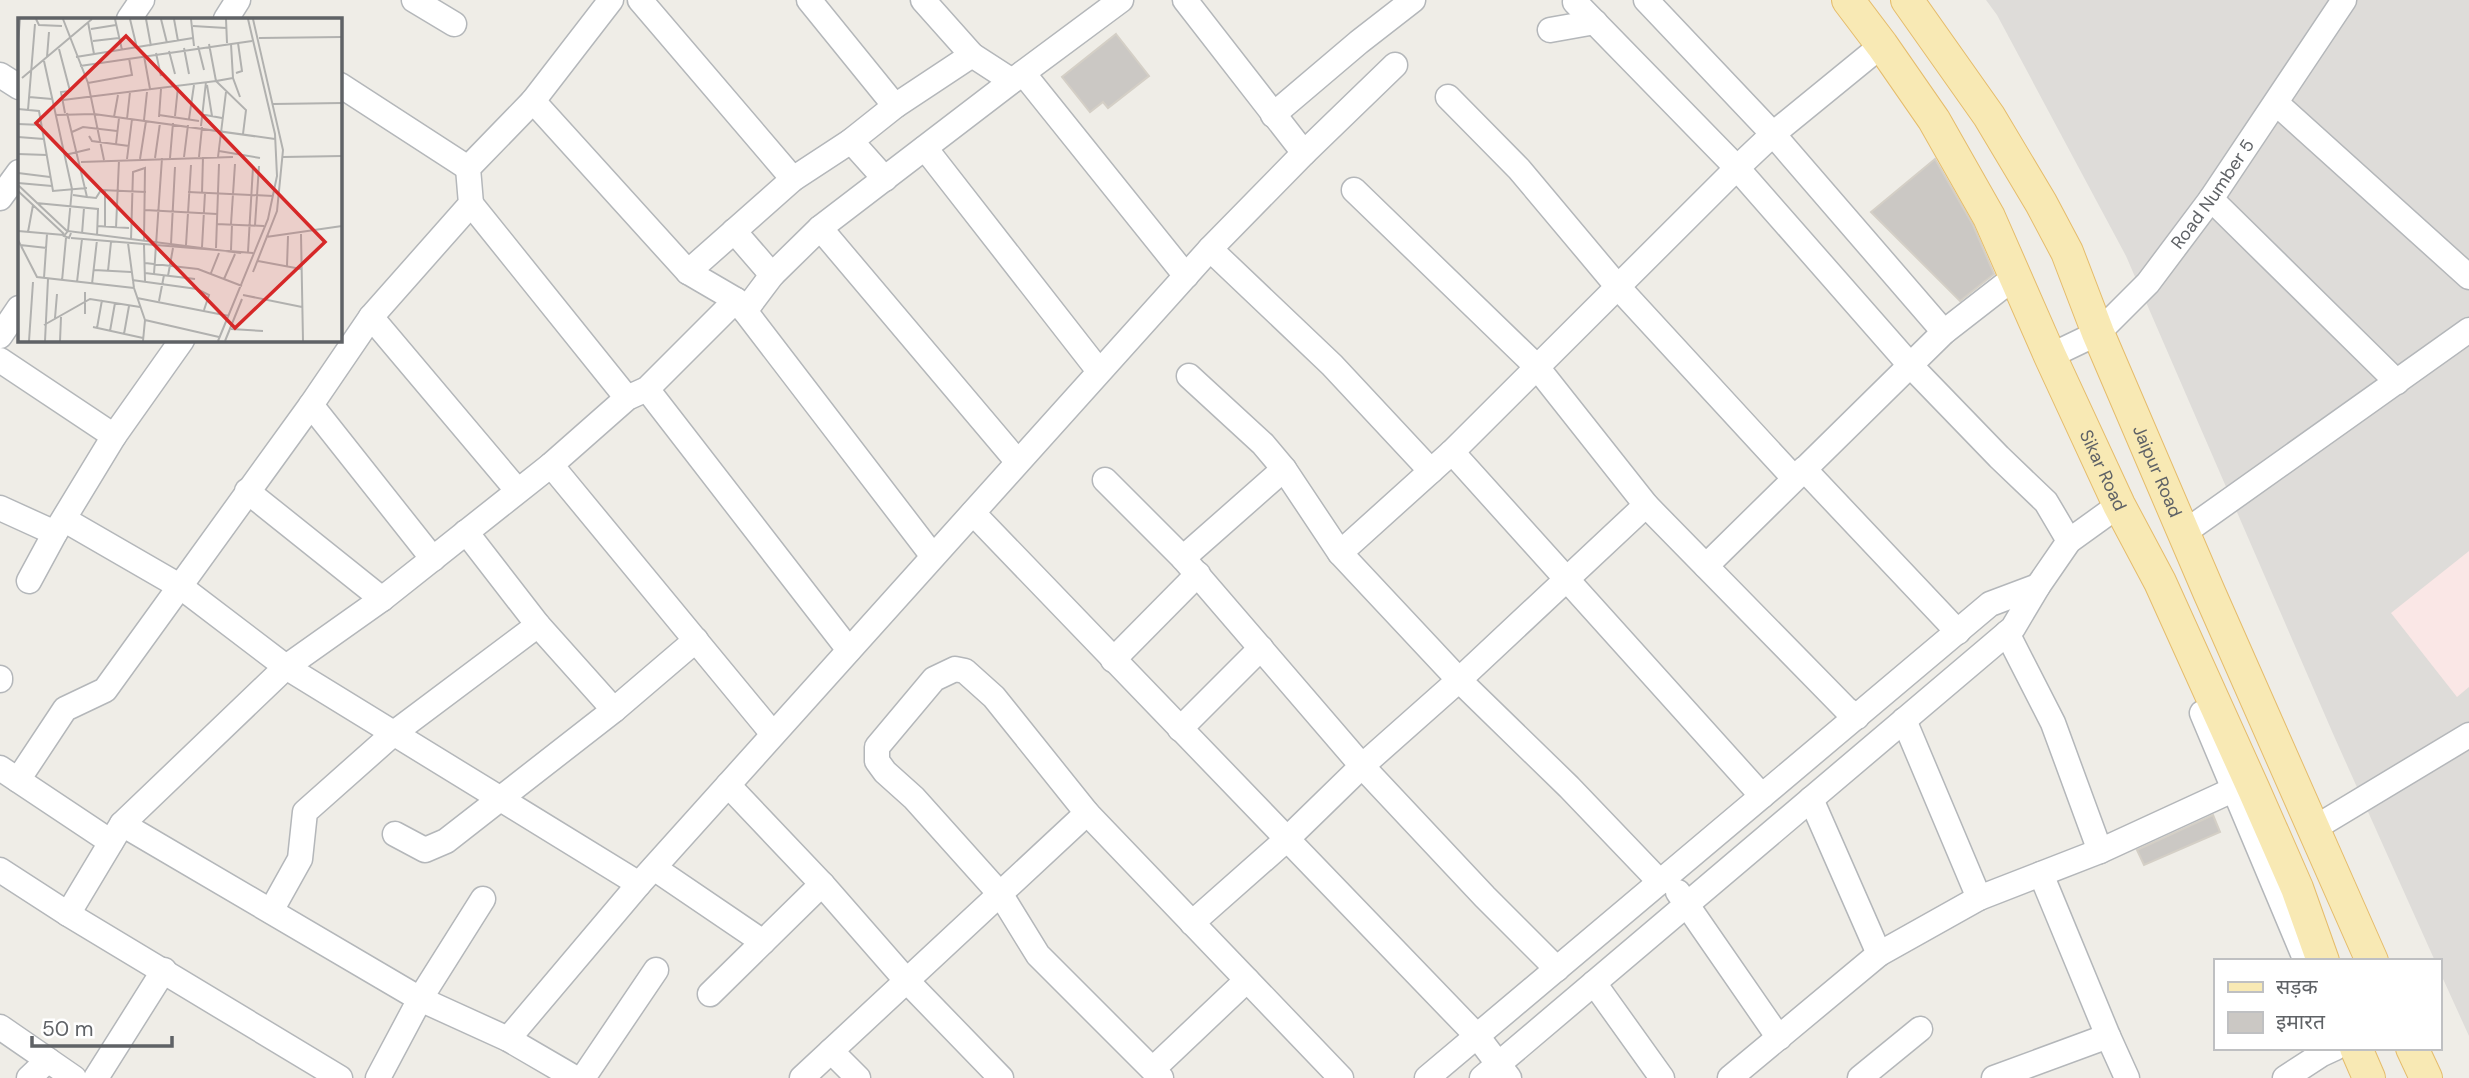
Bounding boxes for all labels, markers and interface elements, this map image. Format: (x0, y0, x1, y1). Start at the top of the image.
inset map (18, 18, 341, 341)
street label: Road Number 5 (2166, 134, 2260, 254)
street label: Jaipur Road (2127, 421, 2188, 521)
street label: Sikar Road (2074, 426, 2132, 515)
legend (2214, 959, 2441, 1050)
text: सड़क (2276, 973, 2318, 1001)
scale bar (32, 1004, 172, 1048)
text: इमारत (2276, 1008, 2326, 1036)
text: 50 m (42, 1015, 93, 1043)

